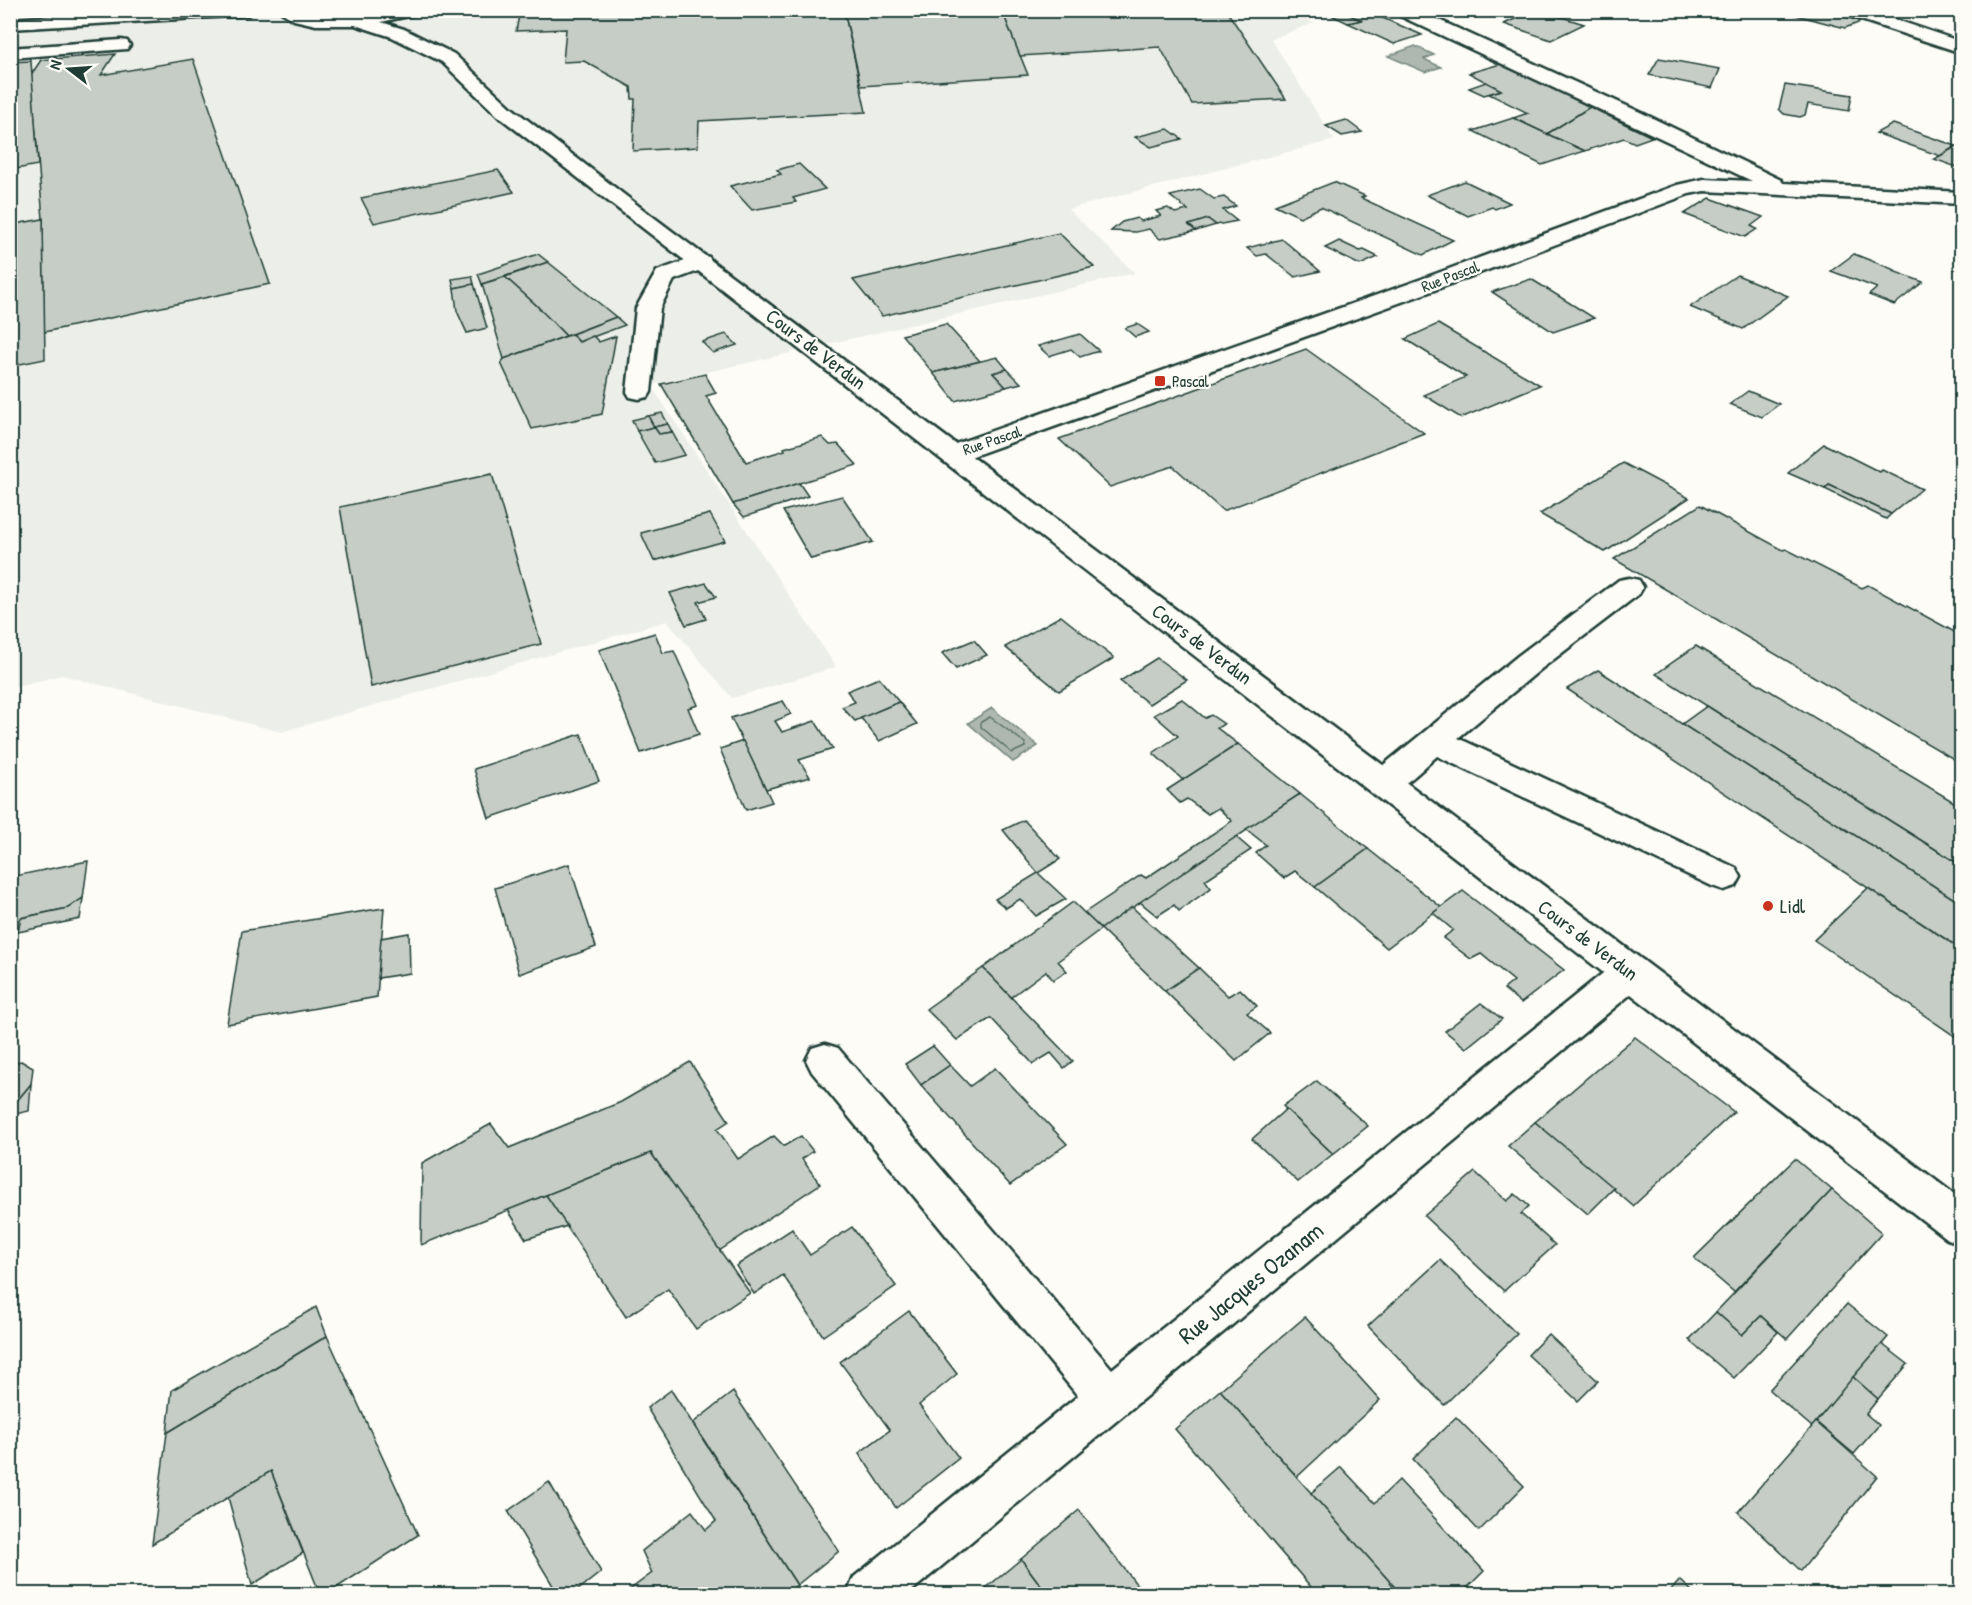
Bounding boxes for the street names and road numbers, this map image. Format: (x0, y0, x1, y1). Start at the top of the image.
street label: Rue Pascal (1418, 255, 1483, 297)
street label: Cours de Verdun (761, 302, 872, 395)
street label: Rue Pascal (960, 419, 1025, 460)
street label: Cours de Verdun (1147, 597, 1258, 690)
street label: Cours de Verdun (1533, 893, 1644, 986)
street label: Rue Jacques Ozanam (1171, 1214, 1330, 1351)

